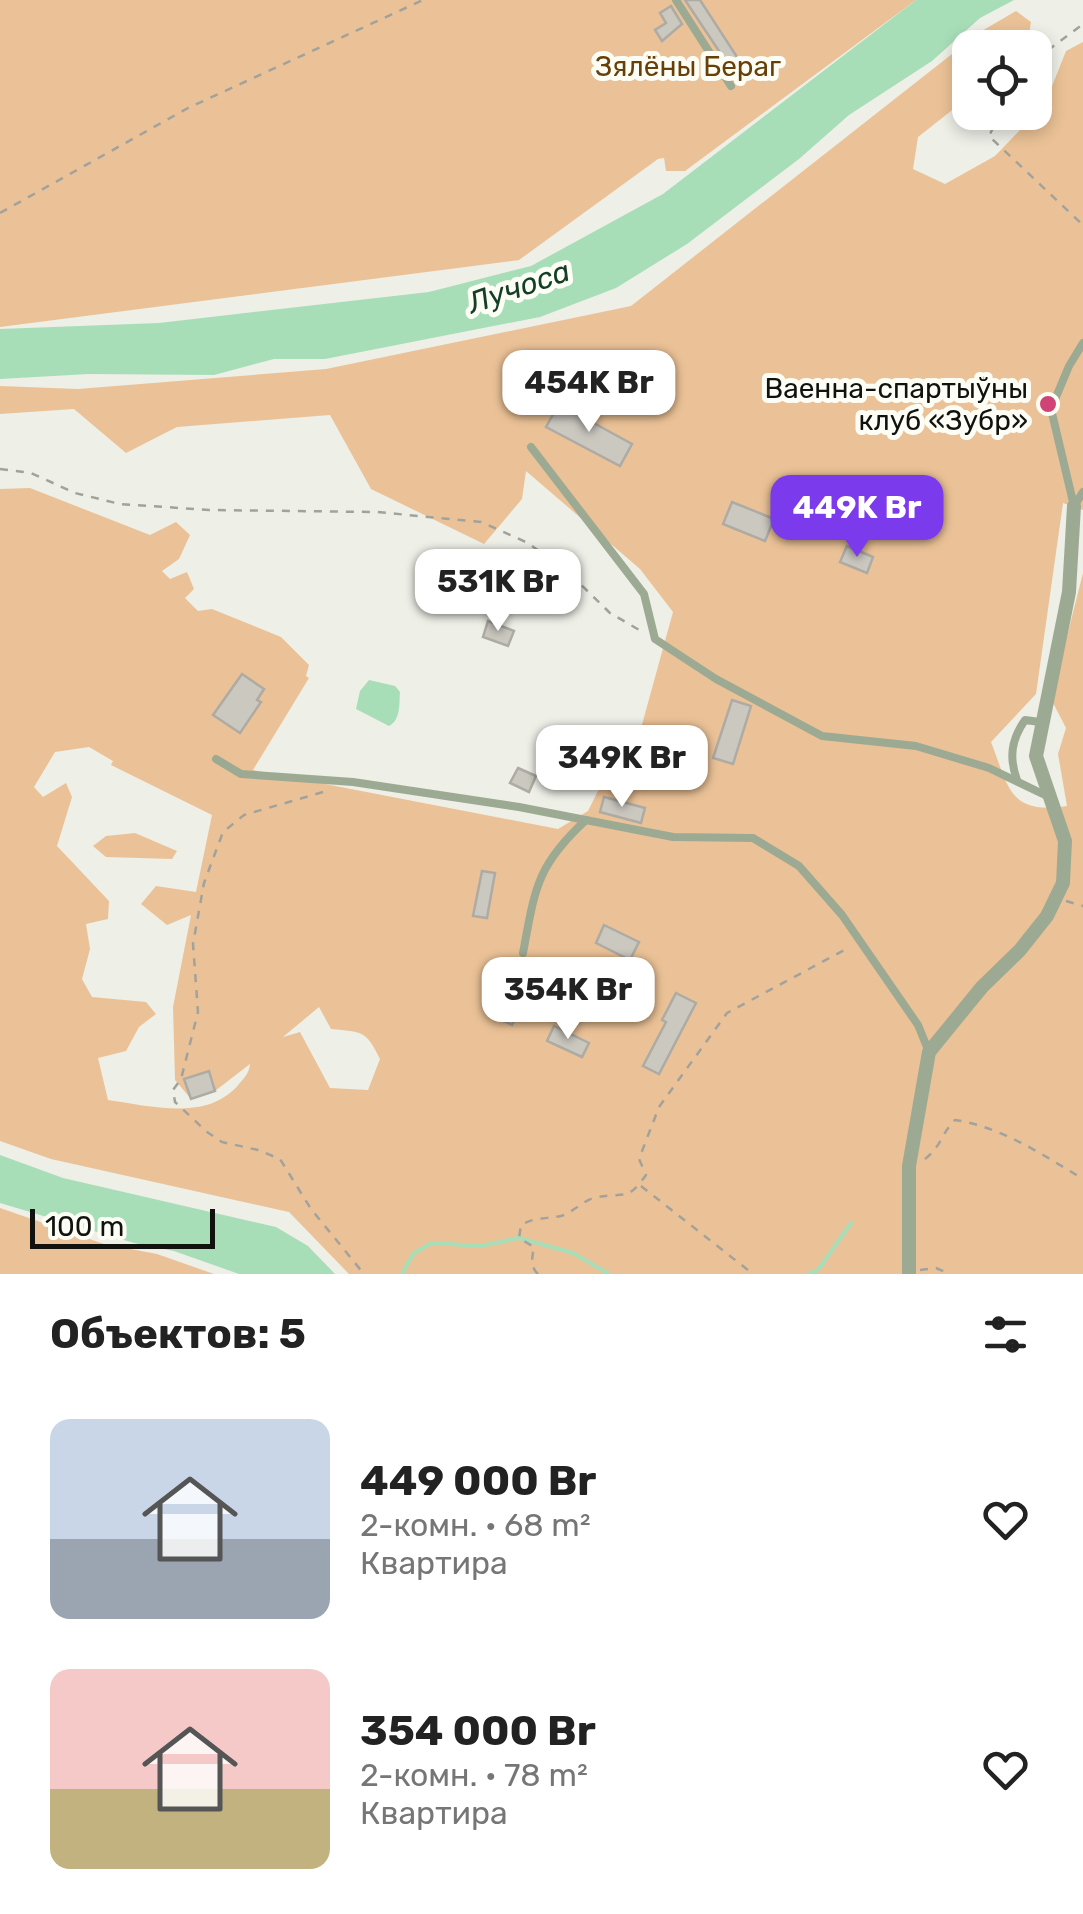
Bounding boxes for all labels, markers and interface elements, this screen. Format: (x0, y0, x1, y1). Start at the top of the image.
map controls (952, 30, 1052, 130)
button: locate (952, 30, 1052, 130)
park label: Зялёны Бераг (595, 50, 781, 83)
water label: Лучоса (461, 253, 575, 322)
pin: 454K Br (497, 350, 681, 435)
text: 454K Br (524, 363, 654, 401)
place label: Ваенна-спартыўны клуб «Зубр» (764, 372, 1028, 437)
marker: Ваенна-спартыўны клуб «Зубр» (1037, 393, 1059, 415)
pin: 449K Br (765, 475, 949, 560)
text: 449K Br (792, 488, 922, 526)
pin: 531K Br (406, 549, 590, 634)
text: 531K Br (437, 562, 559, 600)
pin: 349K Br (530, 725, 714, 810)
text: 349K Br (558, 738, 686, 776)
pin: 354K Br (476, 957, 660, 1042)
text: 354K Br (504, 970, 632, 1008)
scale bar (30, 1204, 215, 1248)
text: 100 m (45, 1210, 124, 1243)
icon: filters (978, 1307, 1033, 1362)
text: Объектов: 5 (50, 1309, 306, 1359)
text: 449 000 Br (360, 1456, 596, 1506)
icon: home (130, 1459, 250, 1579)
icon: heart (978, 1492, 1033, 1547)
text: 2-комн. · 68 m² (360, 1506, 591, 1544)
text: Квартира (360, 1544, 508, 1582)
text: 354 000 Br (360, 1706, 596, 1756)
icon: home (130, 1709, 250, 1829)
icon: heart (978, 1742, 1033, 1797)
text: 2-комн. · 78 m² (360, 1756, 588, 1794)
text: Квартира (360, 1794, 508, 1832)

